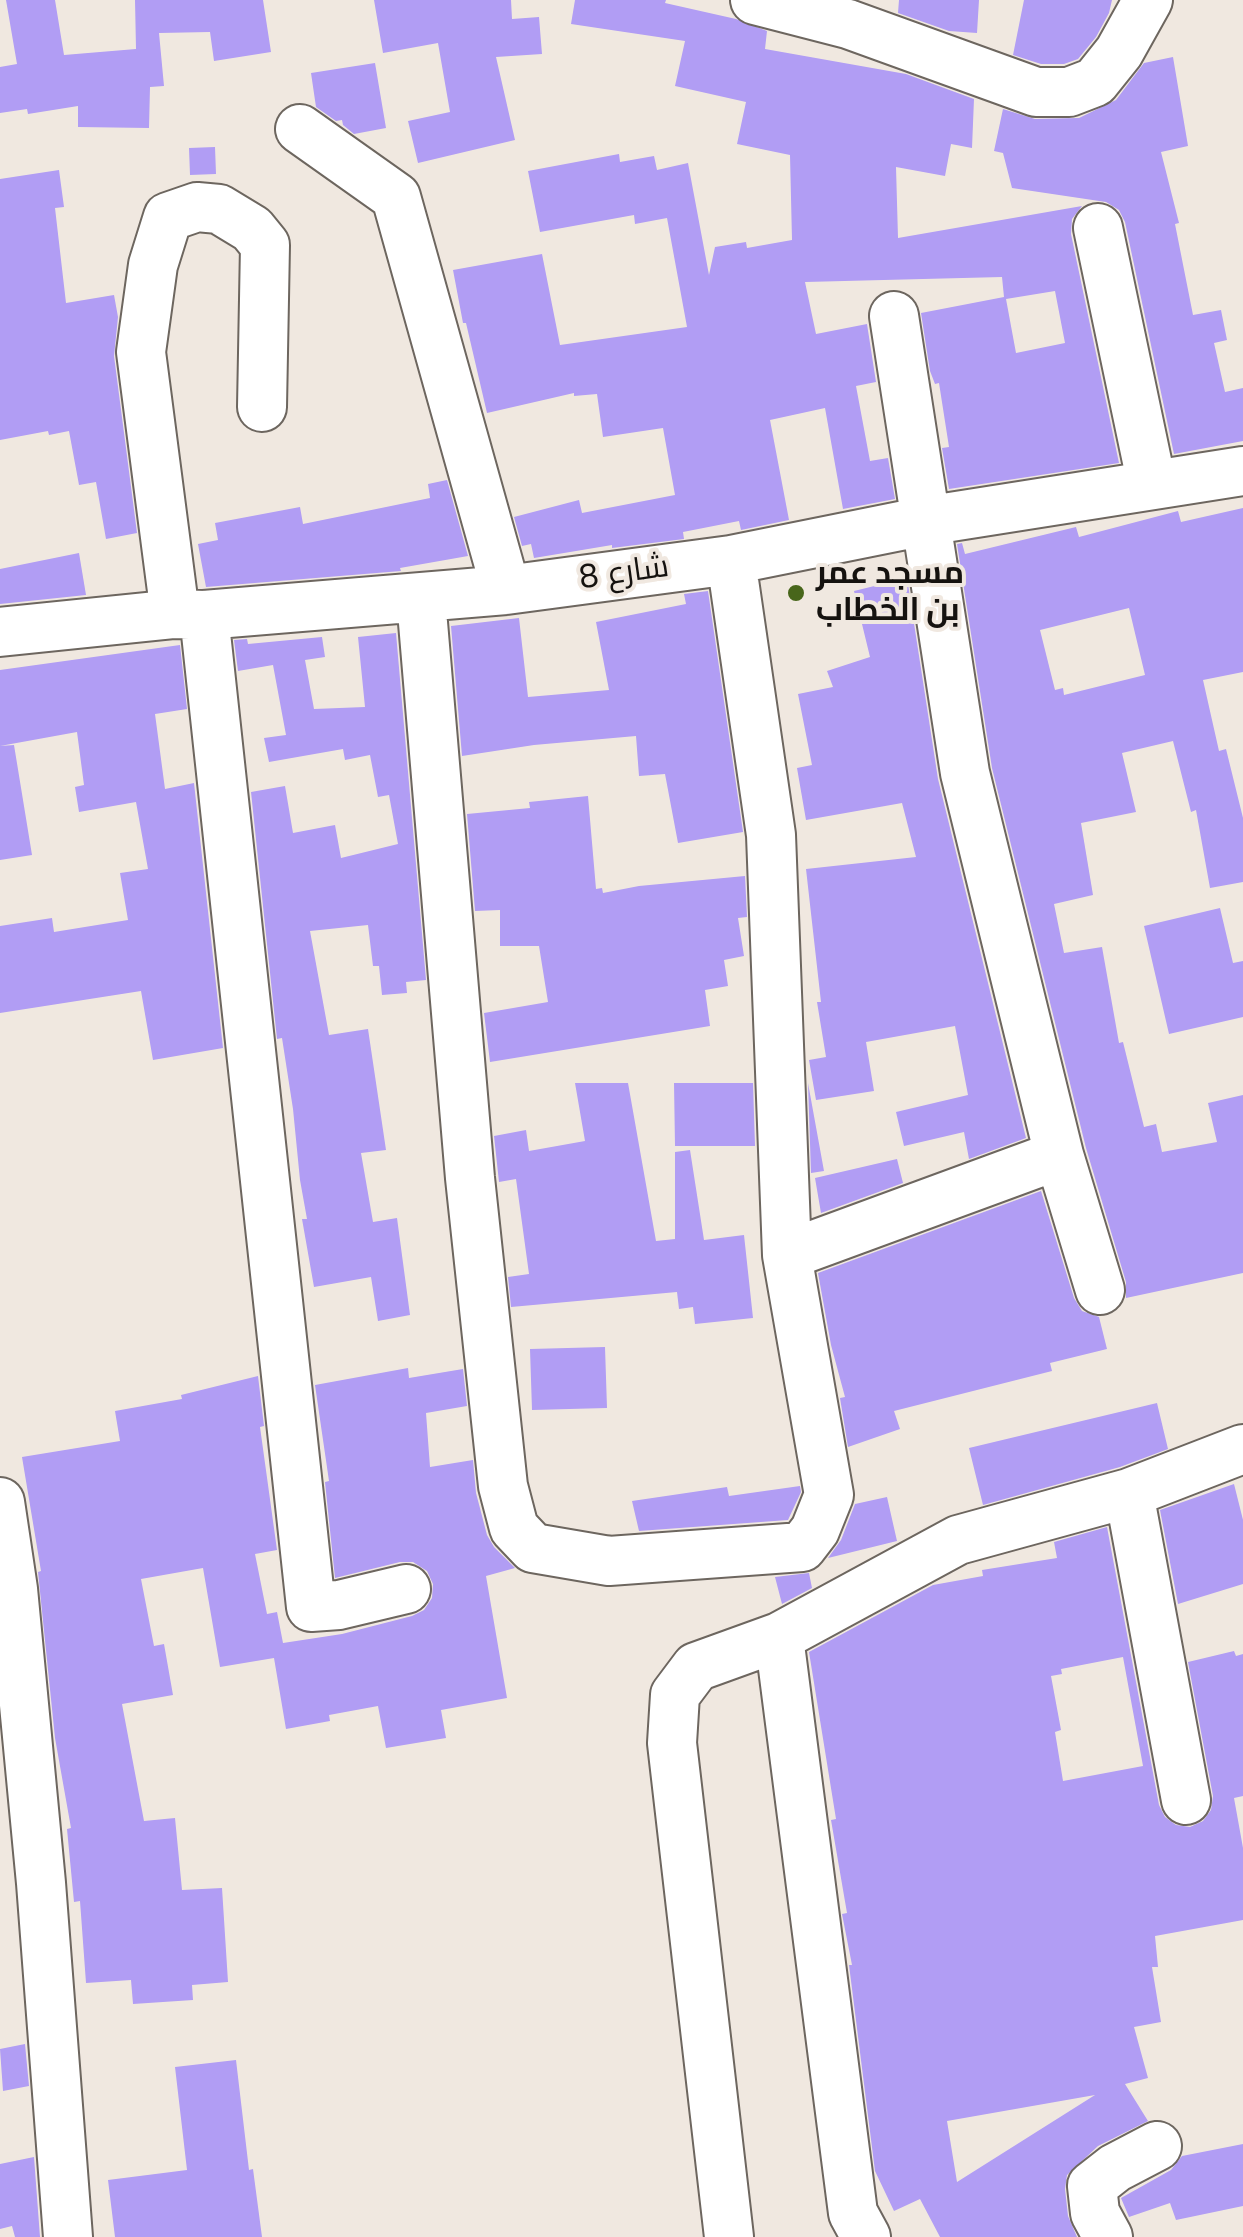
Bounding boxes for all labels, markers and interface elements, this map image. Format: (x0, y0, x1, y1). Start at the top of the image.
street label: شارع 8 (576, 549, 672, 599)
place label: مسجد عمر بن الخطاب (816, 556, 964, 631)
marker: مسجد عمر بن الخطاب (785, 582, 807, 604)

